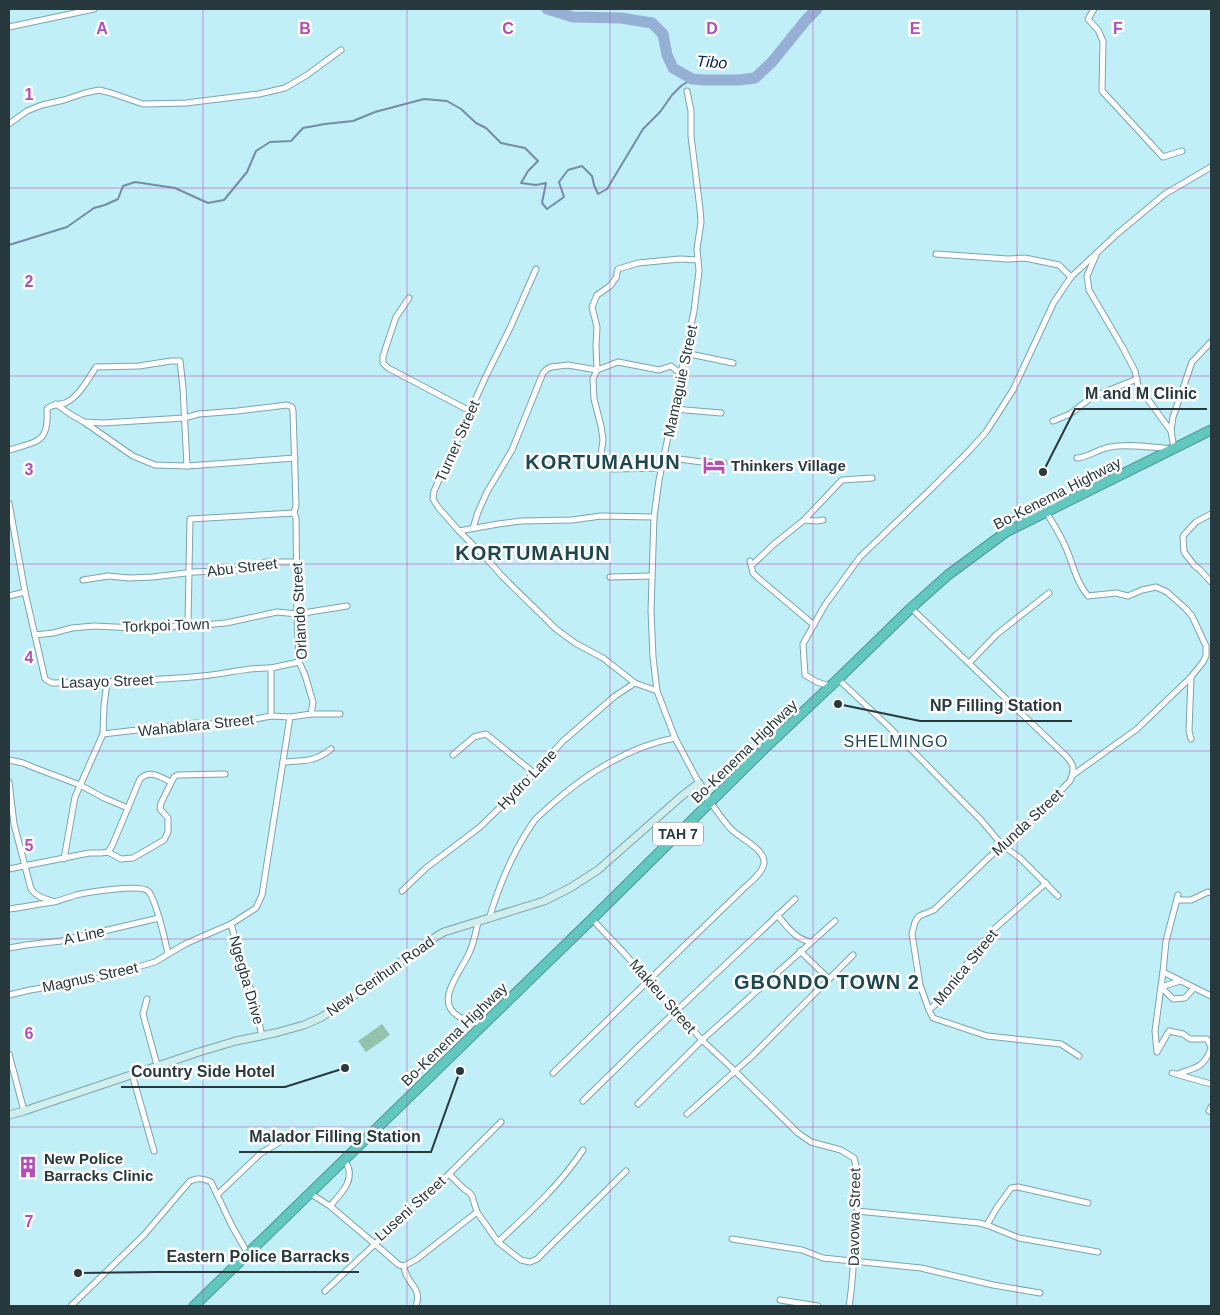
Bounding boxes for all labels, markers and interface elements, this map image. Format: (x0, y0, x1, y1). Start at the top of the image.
text: A (96, 20, 108, 37)
text: B (299, 20, 311, 37)
text: C (502, 20, 514, 37)
text: D (706, 20, 718, 37)
text: E (910, 20, 921, 37)
text: F (1113, 20, 1123, 37)
water label: Tibo (696, 52, 728, 72)
text: 1 (25, 86, 34, 103)
text: 2 (25, 273, 34, 290)
street label: Mamaguie Street (660, 323, 700, 439)
callout: M and M Clinic (1075, 378, 1207, 409)
text: M and M Clinic (1085, 385, 1197, 402)
street label: Turner Street (431, 397, 483, 485)
district label: KORTUMAHUN (525, 451, 681, 473)
hotel icon: Thinkers Village (701, 452, 727, 478)
street label: Bo-Kenema Highway (990, 453, 1124, 533)
place label: Thinkers Village (731, 457, 846, 474)
text: 3 (25, 461, 34, 478)
district label: KORTUMAHUN (455, 542, 611, 564)
street label: Abu Street (206, 554, 279, 580)
street label: Orlando Street (288, 561, 310, 660)
street label: Torkpoi Town (122, 615, 210, 635)
text: 4 (25, 649, 34, 666)
street label: Lasayo Street (60, 671, 154, 691)
callout: NP Filling Station (920, 690, 1072, 721)
street label: Bo-Kenema Highway (687, 696, 801, 806)
text: NP Filling Station (930, 697, 1062, 714)
street label: Wahablara Street (137, 710, 255, 740)
district label: SHELMINGO (843, 733, 949, 750)
street label: Hydro Lane (494, 745, 560, 813)
street label: Munda Street (988, 785, 1066, 859)
road number: TAH 7 (653, 822, 703, 846)
text: 5 (25, 837, 34, 854)
street label: A Line (62, 922, 106, 948)
street label: Monica Street (929, 925, 1001, 1008)
street label: New Gerihun Road (323, 932, 437, 1020)
street label: Ngegba Drive (226, 934, 268, 1026)
street label: Makieu Street (626, 956, 700, 1037)
street label: Magnus Street (41, 958, 140, 995)
district label: GBONDO TOWN 2 (734, 971, 920, 993)
street label: Bo-Kenema Highway (397, 979, 511, 1089)
text: 6 (25, 1025, 34, 1042)
callout: Country Side Hotel (121, 1056, 285, 1087)
text: Country Side Hotel (131, 1063, 275, 1080)
callout: Malador Filling Station (239, 1121, 431, 1152)
text: Malador Filling Station (249, 1128, 421, 1145)
place label: New Police Barracks Clinic (44, 1150, 153, 1184)
building icon: New Police Barracks Clinic (15, 1154, 41, 1180)
street label: Davowa Street (845, 1167, 863, 1266)
street label: Luseni Street (371, 1172, 449, 1244)
text: 7 (25, 1213, 34, 1230)
callout: Eastern Police Barracks (156, 1241, 359, 1272)
text: Eastern Police Barracks (166, 1248, 350, 1265)

